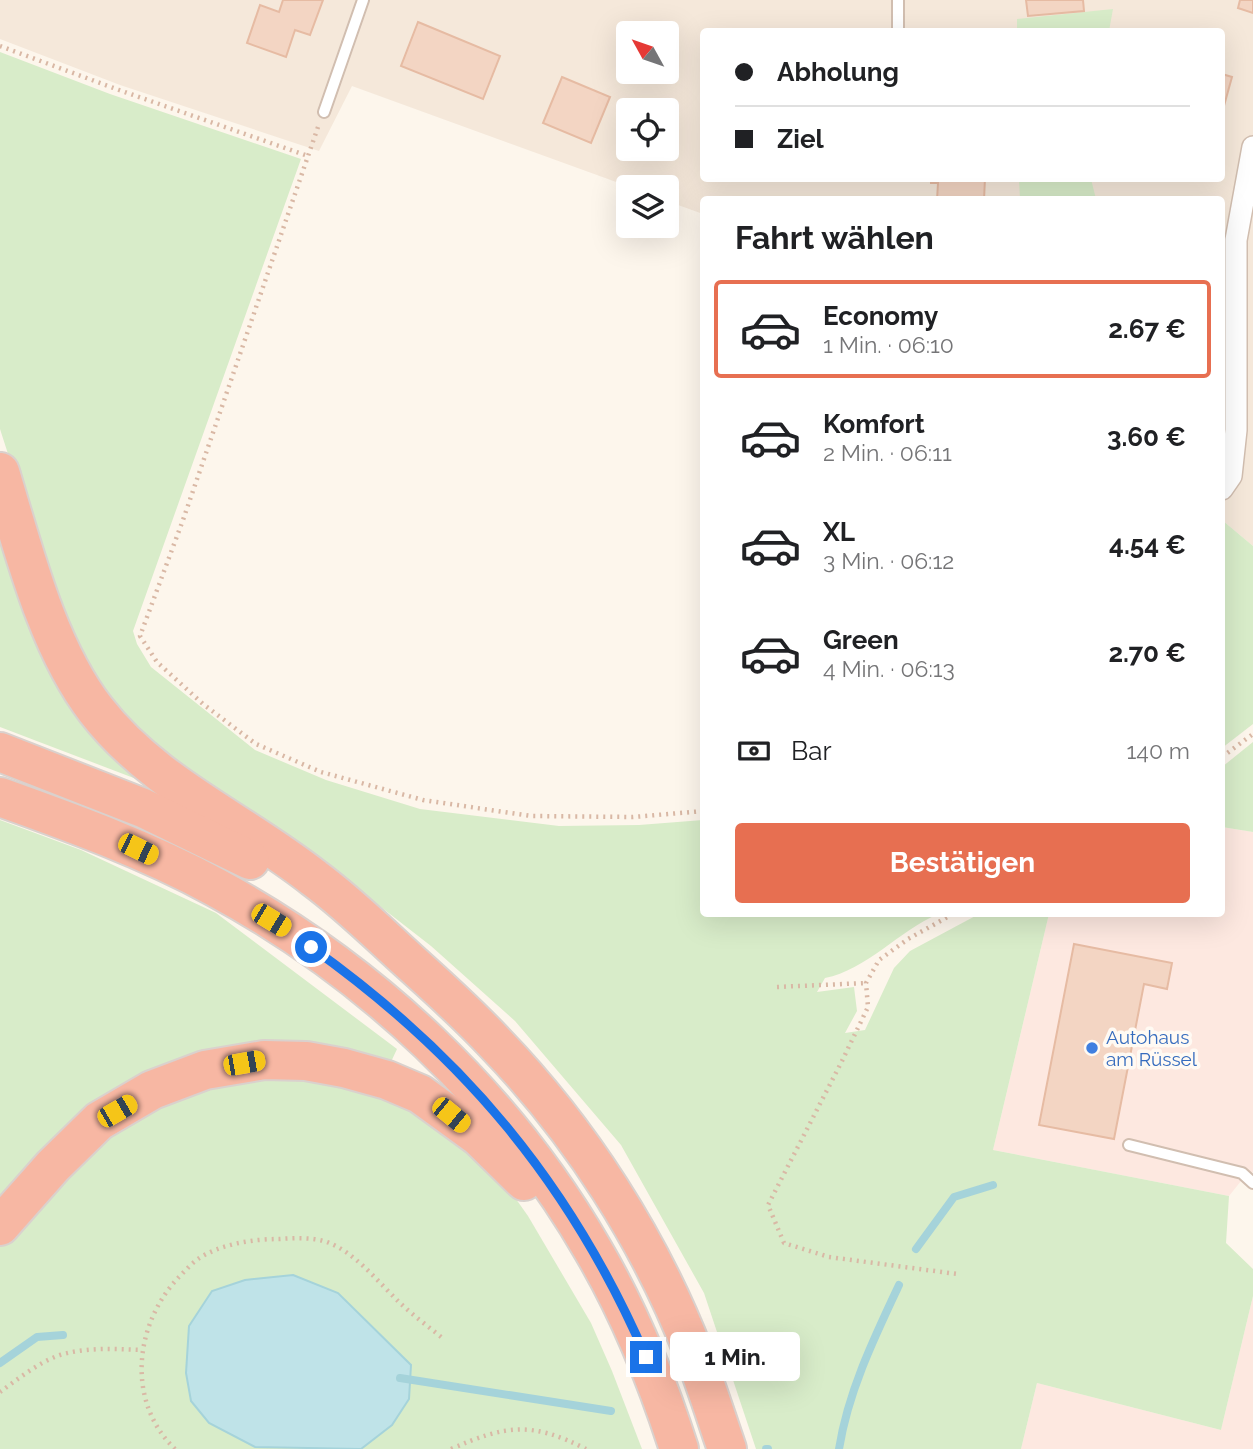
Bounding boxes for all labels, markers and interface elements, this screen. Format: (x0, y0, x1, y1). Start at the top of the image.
north arrow (616, 21, 679, 84)
map controls (616, 21, 679, 238)
text: Abholung (777, 57, 899, 87)
button: locate (616, 98, 679, 161)
text: Ziel (777, 124, 824, 154)
button: layers (616, 175, 679, 238)
text: Fahrt wählen (735, 219, 934, 256)
icon: car (739, 298, 802, 361)
text: Economy (823, 301, 938, 331)
text: 2.67 € (1108, 314, 1186, 344)
text: 1 Min. · 06:10 (823, 331, 954, 358)
icon: car (739, 406, 802, 469)
text: Komfort (823, 409, 925, 439)
text: 3.60 € (1107, 422, 1186, 452)
text: 2 Min. · 06:11 (823, 439, 952, 466)
icon: car (739, 514, 802, 577)
text: XL (823, 517, 855, 547)
text: 4.54 € (1109, 530, 1186, 560)
text: 3 Min. · 06:12 (823, 547, 954, 574)
icon: car (739, 622, 802, 685)
text: Green (823, 625, 899, 655)
text: 2.70 € (1108, 638, 1186, 668)
text: 4 Min. · 06:13 (823, 655, 955, 682)
icon: cash (735, 732, 773, 770)
text: Bar (791, 736, 832, 766)
text: 140 m (1127, 737, 1190, 764)
button: Bestätigen (735, 823, 1190, 903)
car (115, 830, 162, 868)
car (248, 900, 295, 940)
route start (295, 931, 327, 963)
place label: Autohaus am Rüssel (1106, 1026, 1198, 1070)
marker: Autohaus am Rüssel (1084, 1040, 1100, 1056)
car (222, 1049, 267, 1077)
car (94, 1091, 141, 1131)
car (429, 1094, 474, 1136)
callout: 1 Min. (670, 1332, 800, 1382)
route end (630, 1341, 662, 1373)
text: 1 Min. (704, 1343, 766, 1370)

